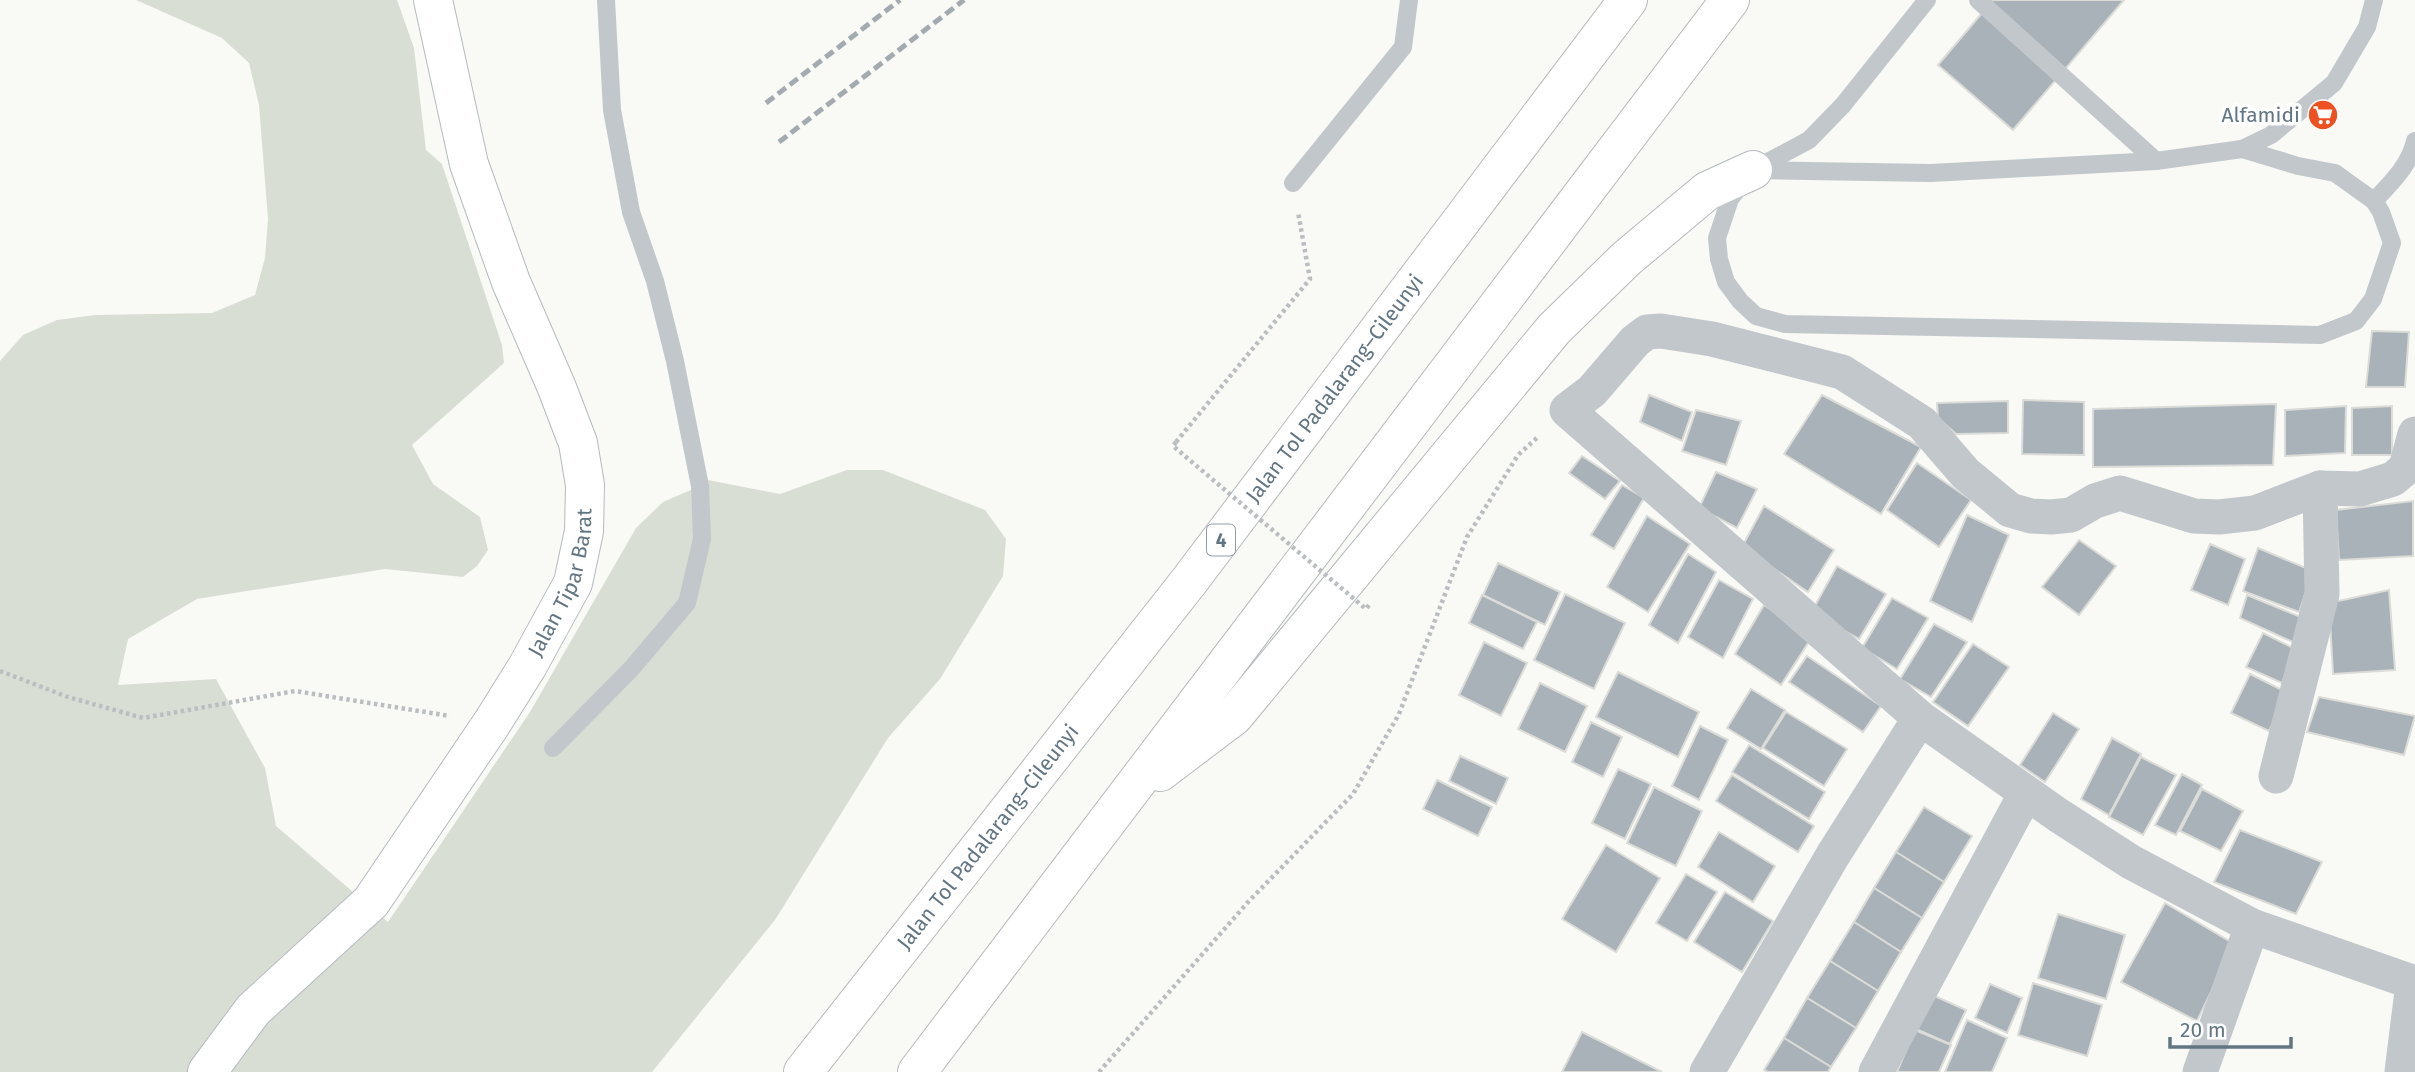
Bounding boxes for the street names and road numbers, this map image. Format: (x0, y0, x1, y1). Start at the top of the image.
street label: Jalan Tol Padalarang–Cileunyi (1240, 269, 1429, 508)
street label: Jalan Tipar Barat (522, 508, 597, 661)
road number: 4 (1207, 524, 1235, 555)
street label: Jalan Tol Padalarang–Cileunyi (891, 719, 1084, 955)

